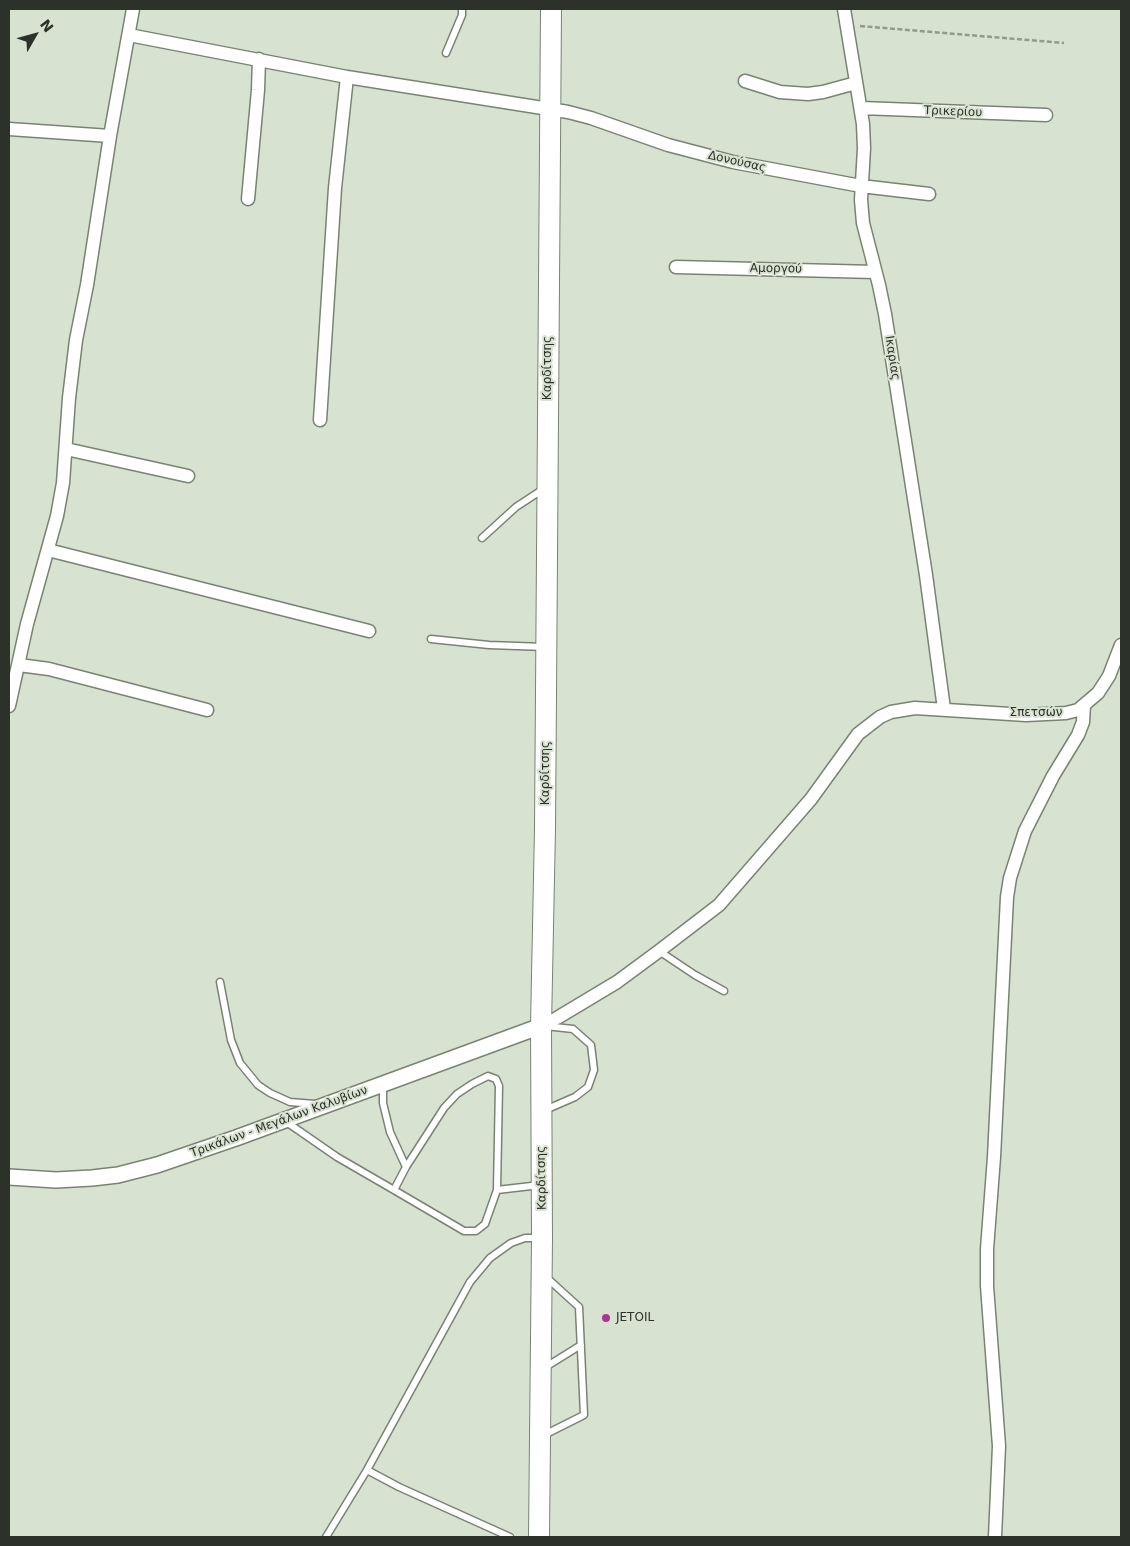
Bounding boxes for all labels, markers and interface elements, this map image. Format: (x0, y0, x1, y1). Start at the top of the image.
north arrow (10, 10, 60, 60)
text: N (37, 16, 57, 35)
street label: Τρικερίου (924, 104, 982, 120)
street label: Δονούσας (707, 148, 767, 176)
street label: Αμοργού (750, 261, 802, 277)
street label: Ικαρίας (881, 335, 903, 381)
street label: Καρδίτσης (541, 336, 555, 400)
street label: Σπετσών (1010, 706, 1062, 720)
street label: Καρδίτσης (539, 741, 553, 805)
street label: Τρικάλων - Μεγάλων Καλυβίων (188, 1083, 370, 1161)
street label: Καρδίτσης (534, 1146, 550, 1210)
place label: JETOIL (616, 1311, 654, 1325)
marker: JETOIL (600, 1312, 612, 1324)

